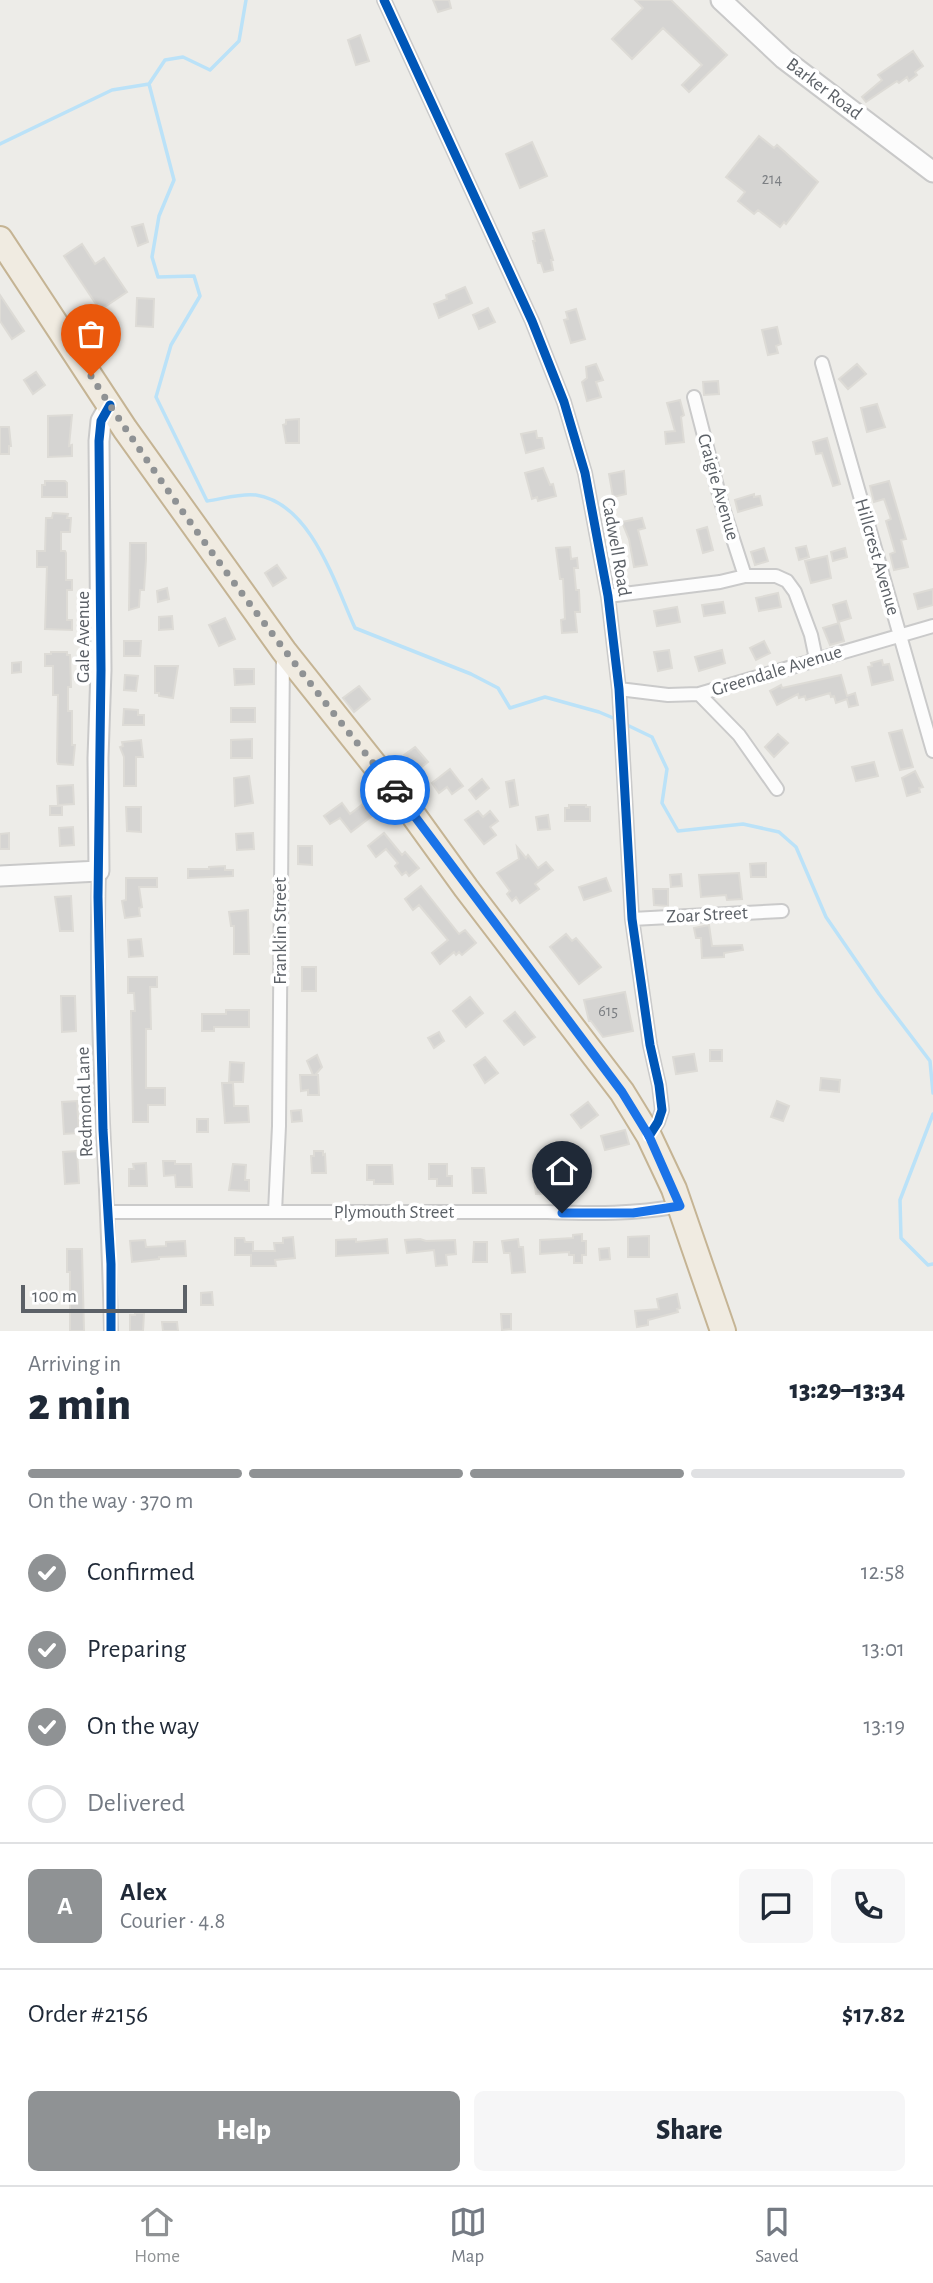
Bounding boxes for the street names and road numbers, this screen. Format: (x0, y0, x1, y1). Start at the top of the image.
street label: Barker Road (783, 55, 865, 123)
street label: Craigie Avenue (694, 432, 742, 542)
street label: Cadwell Road (598, 496, 634, 598)
street label: Hillcrest Avenue (851, 496, 903, 618)
street label: Gale Avenue (74, 591, 93, 683)
street label: Greendale Avenue (710, 642, 844, 700)
street label: Franklin Street (271, 877, 290, 985)
street label: Zoar Street (666, 903, 748, 927)
street label: Redmond Lane (74, 1046, 96, 1158)
street label: Plymouth Street (334, 1203, 454, 1222)

